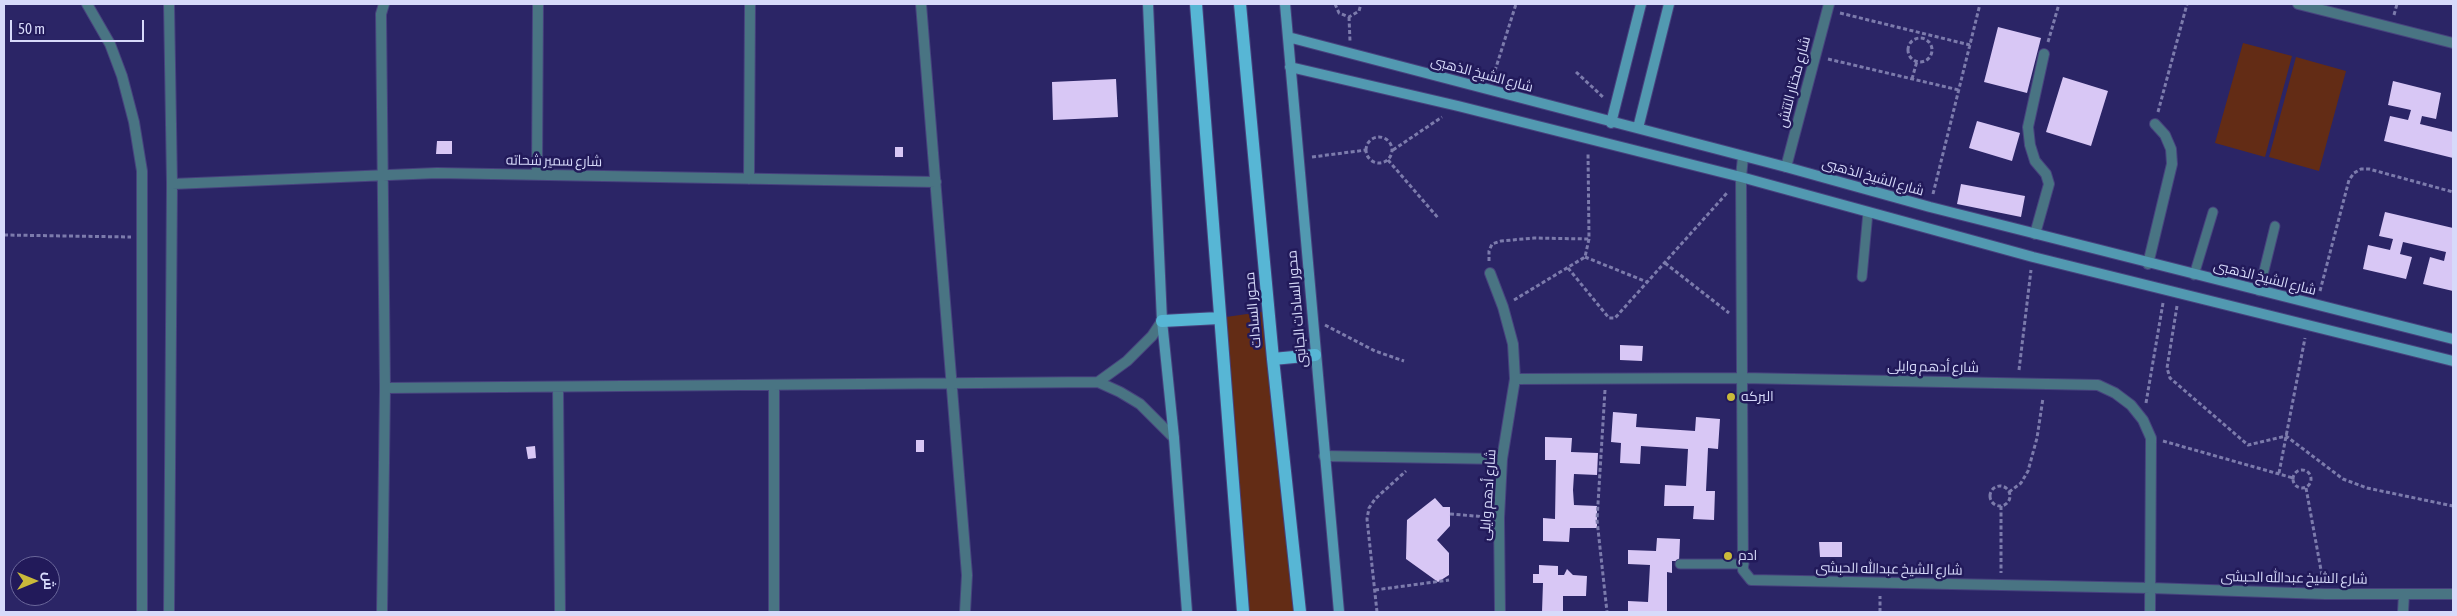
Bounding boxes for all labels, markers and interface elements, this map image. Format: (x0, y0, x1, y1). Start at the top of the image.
scale bar (12, 10, 146, 42)
text: 50 m (18, 20, 45, 37)
street label: شارع مختار التتش (1774, 35, 1814, 129)
street label: شارع الشيخ الذهبى (1429, 52, 1535, 96)
street label: شارع سمير شحاته (506, 152, 602, 170)
street label: شارع الشيخ الذهبى (1820, 154, 1926, 200)
street label: محور السادات الجانبى (1283, 250, 1311, 368)
street label: شارع الشيخ الذهبى (2212, 257, 2318, 299)
street label: محور السادات (1241, 271, 1265, 349)
street label: شارع أدهم وايلى (1887, 358, 1979, 376)
place label: البركه (1741, 389, 1774, 405)
marker: البركه (1725, 391, 1737, 403)
street label: شارع أدهم وايلى (1476, 449, 1500, 541)
place label: ادم (1738, 548, 1757, 564)
marker: ادم (1722, 550, 1734, 562)
north arrow (10, 556, 60, 606)
street label: شارع الشيخ عبدالله الحبشى (1815, 559, 1963, 579)
street label: شارع الشيخ عبدالله الحبشى (2220, 568, 2368, 588)
text: ش (41, 572, 57, 590)

